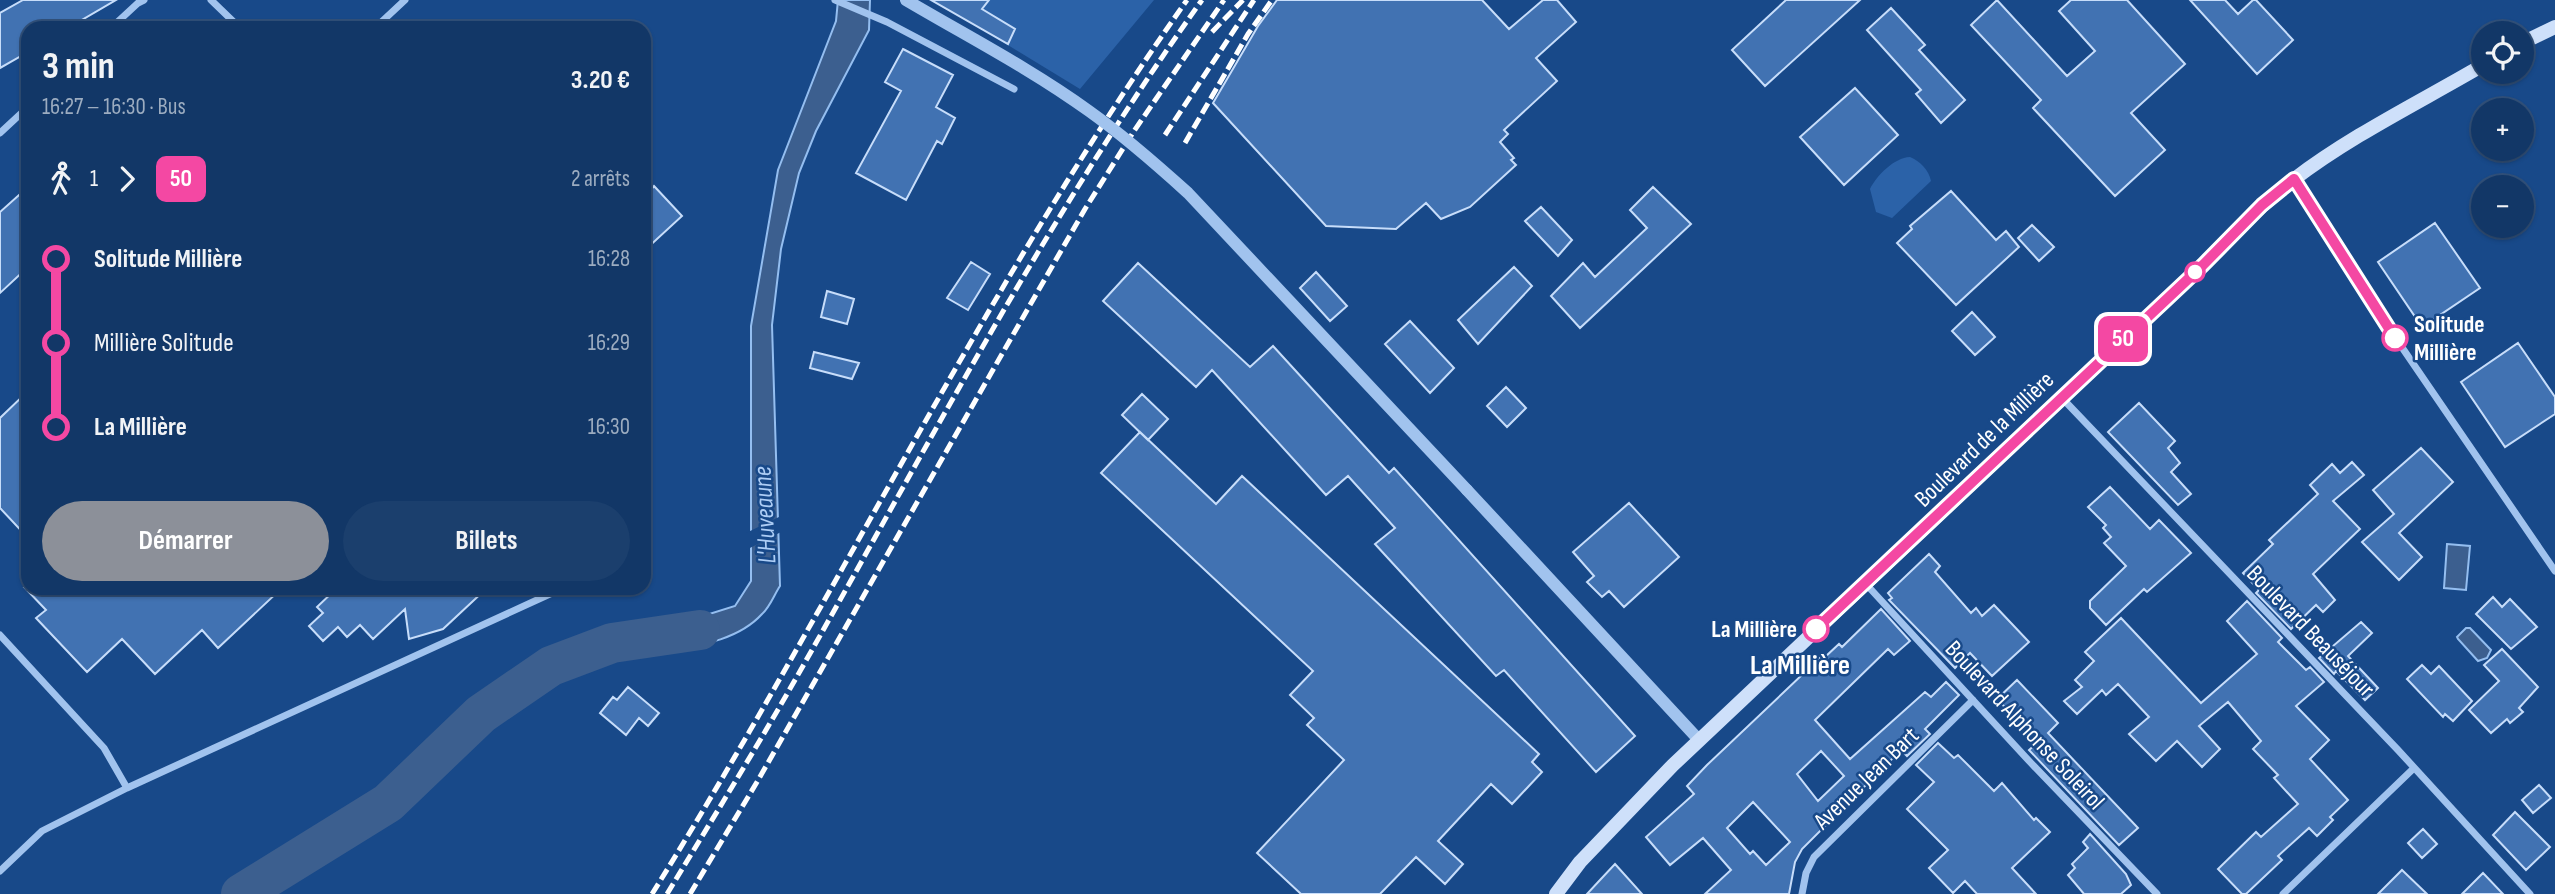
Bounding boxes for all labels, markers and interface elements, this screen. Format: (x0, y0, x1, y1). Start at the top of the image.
map controls (2471, 21, 2534, 238)
button: locate (2471, 21, 2534, 84)
text: 3 min (42, 44, 115, 89)
text: 3.20 € (571, 65, 630, 96)
text: 16:27 – 16:30 · Bus (42, 93, 186, 121)
button: + (2471, 98, 2534, 161)
icon: walk (42, 160, 80, 198)
icon: forward (108, 160, 146, 198)
text: 50 (170, 164, 192, 193)
text: 1 (90, 165, 98, 193)
text: 2 arrêts (571, 165, 630, 193)
button: − (2471, 175, 2534, 238)
text: Solitude Millière (94, 244, 242, 275)
text: 16:28 (588, 245, 630, 273)
unlabelled marker (2185, 262, 2205, 282)
place label: Solitude Millière (2414, 310, 2484, 367)
line badge: 50 (2092, 316, 2154, 362)
text: 50 (2112, 324, 2134, 353)
marker: Solitude Millière (2382, 325, 2408, 351)
text: Millière Solitude (94, 328, 234, 359)
text: 16:29 (588, 329, 630, 357)
street label: Boulevard de la Millière (1909, 366, 2060, 513)
text: La Millière (94, 412, 187, 443)
text: 16:30 (588, 413, 630, 441)
water label: L'Huveaune (747, 465, 784, 564)
button: Démarrer (42, 501, 329, 581)
button: Billets (343, 501, 630, 581)
street label: Boulevard Beauséjour (2240, 559, 2381, 703)
place label: La Millière (1711, 615, 1797, 644)
marker: La Millière (1803, 616, 1829, 642)
street label: Boulevard Alphonse Soleirol (1939, 635, 2110, 816)
district label: La Millière (1750, 649, 1850, 682)
street label: Avenue Jean Bart (1807, 721, 1925, 836)

